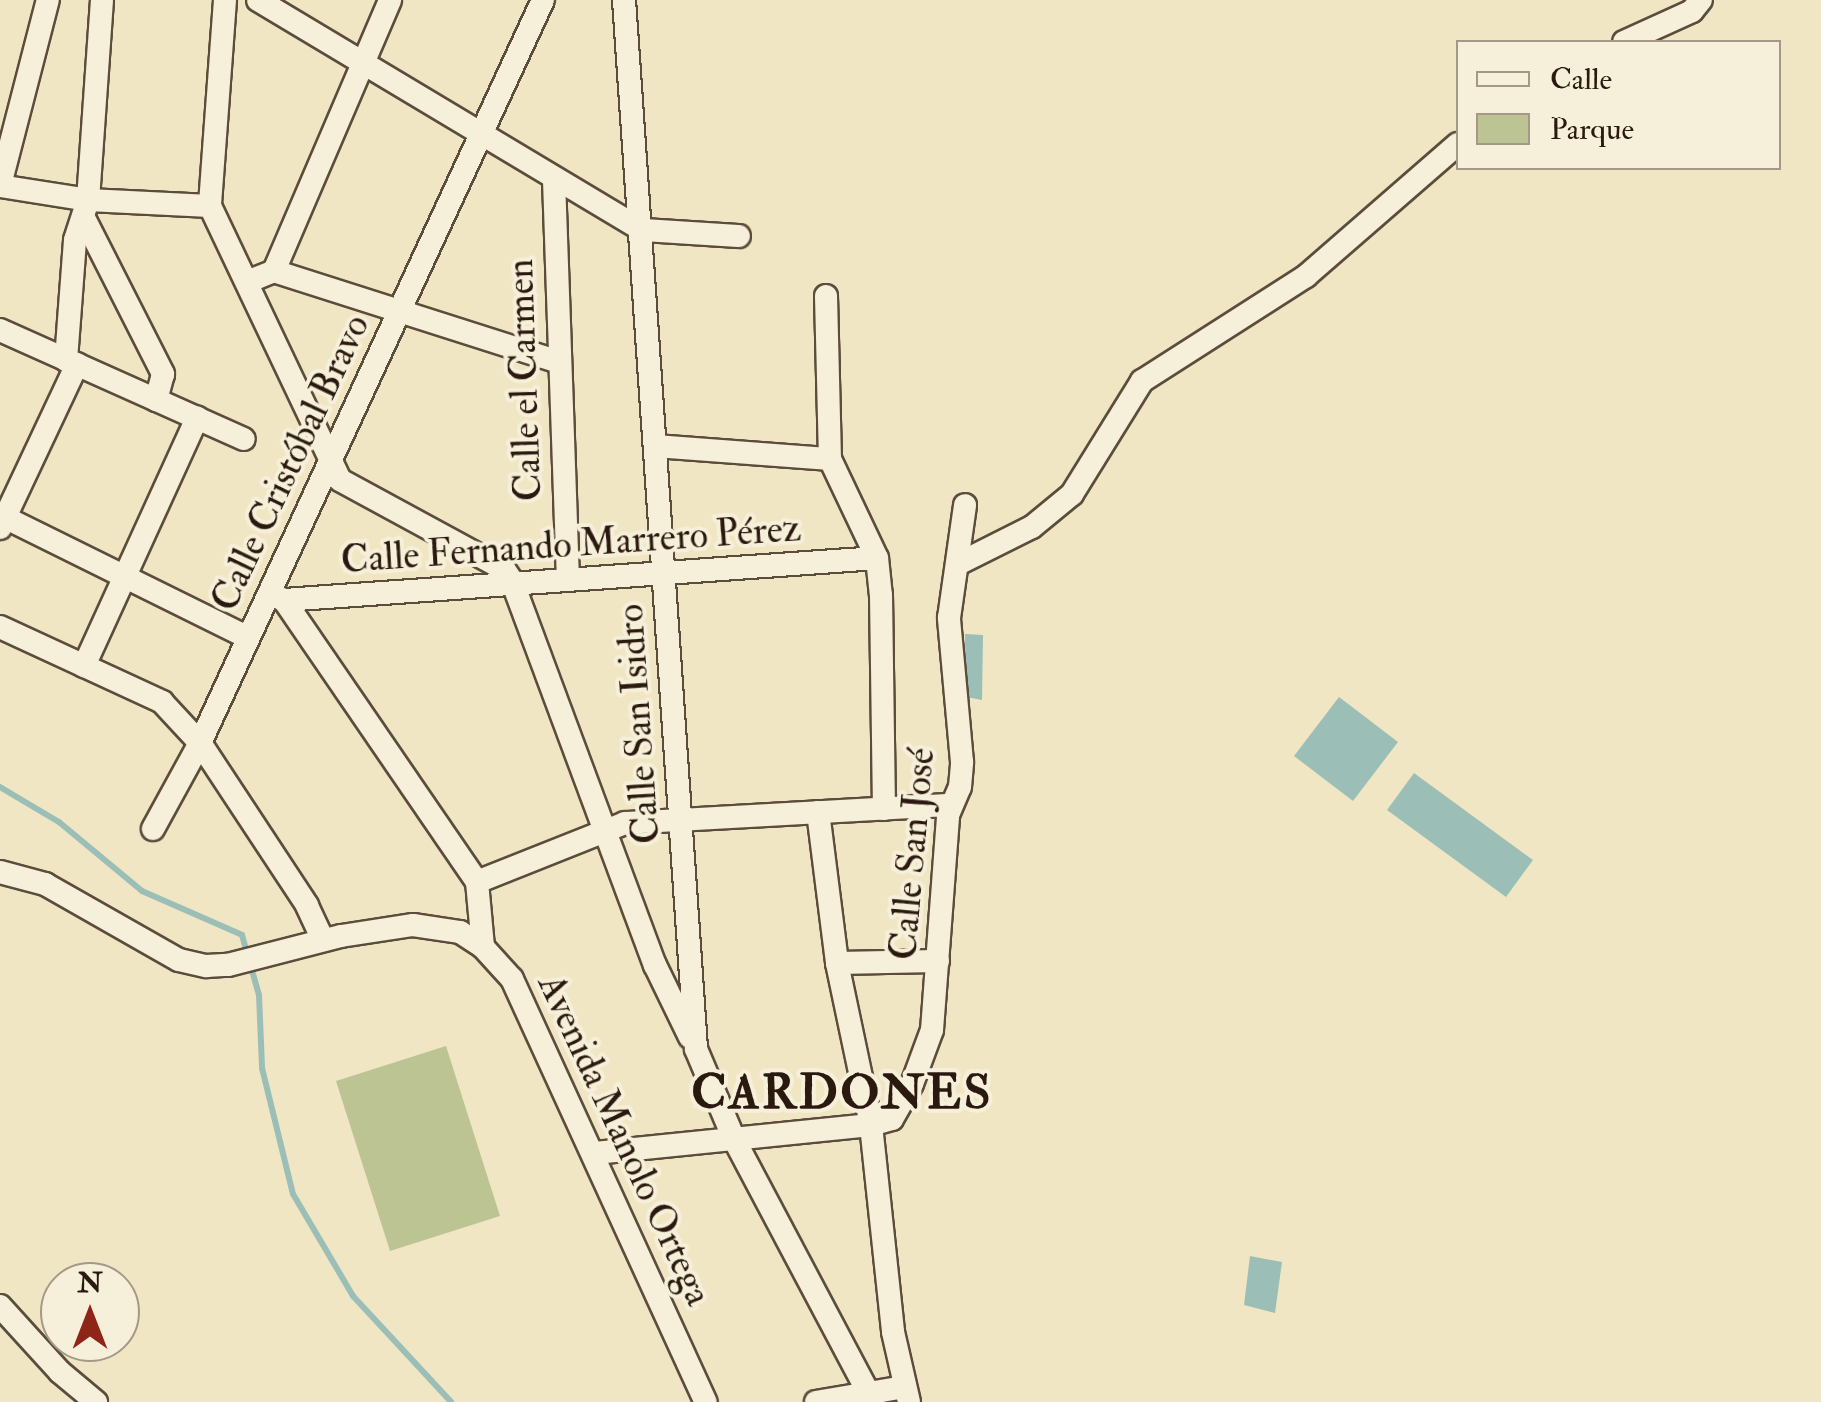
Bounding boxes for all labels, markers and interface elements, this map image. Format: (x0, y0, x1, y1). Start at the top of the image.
legend (1456, 40, 1781, 170)
text: Calle (1550, 61, 1612, 98)
text: Parque (1550, 111, 1634, 148)
street label: Calle el Carmen (498, 258, 552, 502)
street label: Calle Cristóbal Bravo (202, 307, 380, 619)
street label: Calle Fernando Marrero Pérez (339, 506, 803, 584)
street label: Calle San Isidro (608, 603, 670, 845)
street label: Calle San José (881, 746, 945, 962)
street label: Avenida Manolo Ortega (527, 967, 721, 1313)
district label: CARDONES (691, 1065, 993, 1123)
north arrow (40, 1262, 140, 1362)
text: N (77, 1266, 103, 1301)

